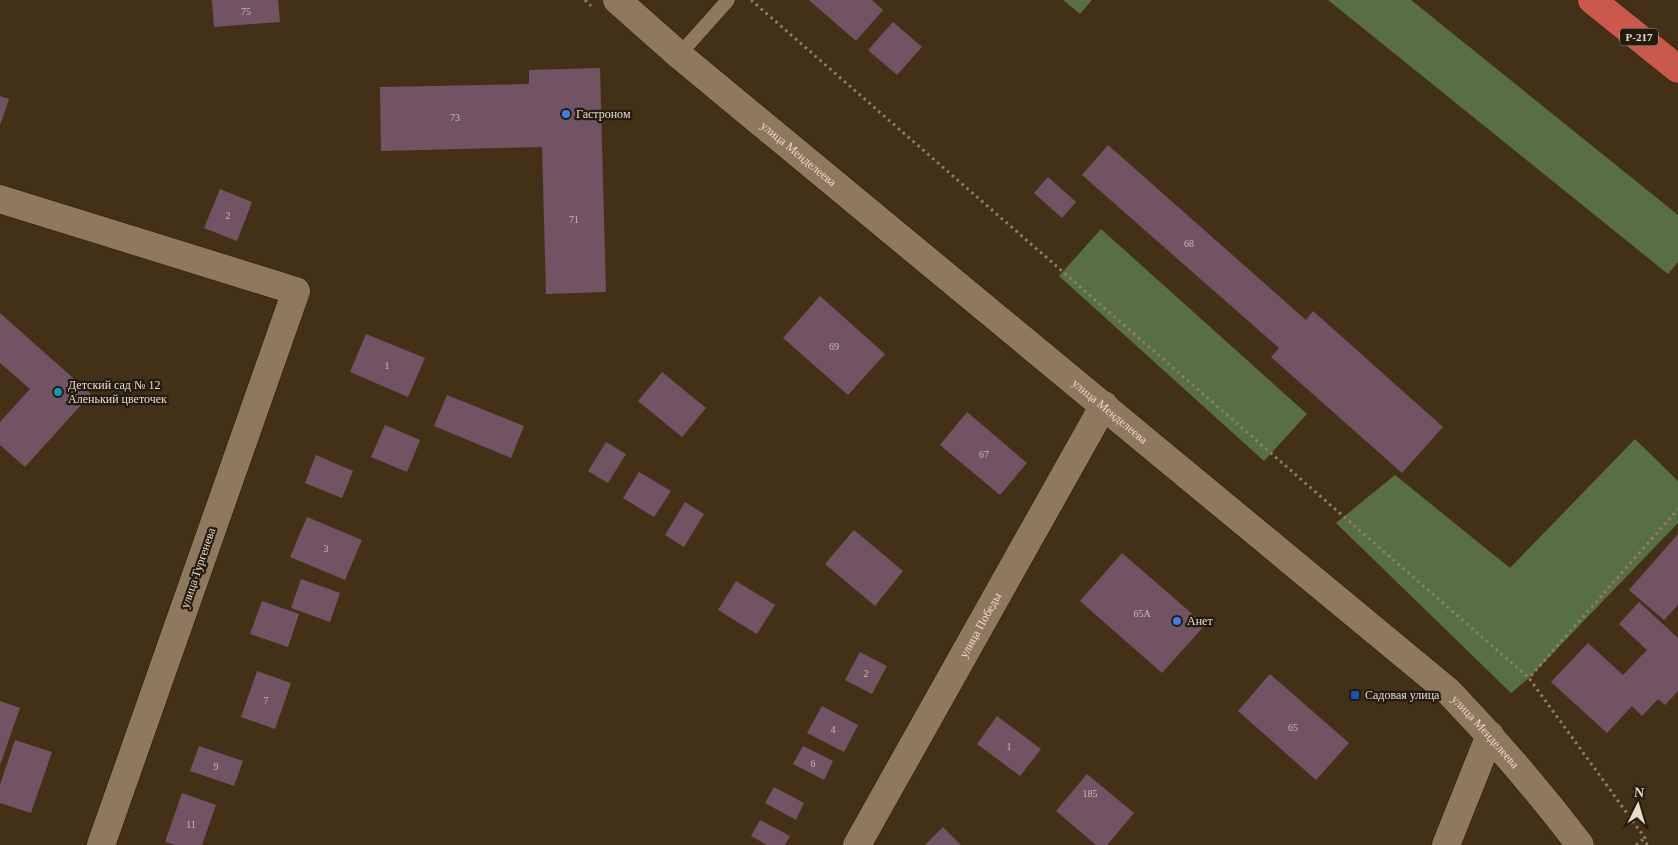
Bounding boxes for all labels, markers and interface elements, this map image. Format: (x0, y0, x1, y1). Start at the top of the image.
house number: 75 (241, 6, 251, 17)
road number: Р-217 (1620, 28, 1658, 46)
place label: Гастроном (576, 107, 631, 121)
marker: Гастроном (560, 108, 572, 120)
house number: 73 (450, 112, 460, 123)
street label: улица Менделеева (758, 119, 840, 190)
house number: 2 (226, 210, 231, 221)
house number: 71 (569, 214, 579, 225)
house number: 68 (1184, 238, 1194, 249)
house number: 69 (829, 341, 839, 352)
house number: 1 (385, 360, 390, 371)
street label: улица Менделеева (1069, 376, 1151, 447)
place label: Детский сад № 12 Аленький цветочек (68, 378, 167, 406)
marker: Детский сад № 12 Аленький цветочек (52, 386, 64, 398)
house number: 67 (979, 449, 989, 460)
street label: улица Тургенева (178, 525, 219, 610)
house number: 3 (324, 543, 329, 554)
street label: улица Победы (956, 590, 1004, 660)
house number: 65А (1133, 608, 1151, 619)
place label: Анет (1187, 614, 1213, 628)
marker: Анет (1171, 615, 1183, 627)
house number: 2 (864, 668, 869, 679)
place label: Садовая улица (1365, 688, 1440, 702)
marker: Садовая улица (1349, 689, 1361, 701)
street label: улица Менделеева (1449, 692, 1522, 772)
house number: 7 (264, 695, 269, 706)
house number: 65 (1288, 722, 1298, 733)
house number: 4 (831, 724, 836, 735)
house number: 1 (1007, 741, 1012, 752)
house number: 6 (811, 758, 816, 769)
house number: 9 (214, 761, 219, 772)
north arrow (1613, 780, 1663, 830)
text: N (1633, 785, 1645, 800)
house number: 185 (1083, 788, 1098, 799)
house number: 11 (186, 819, 196, 830)

